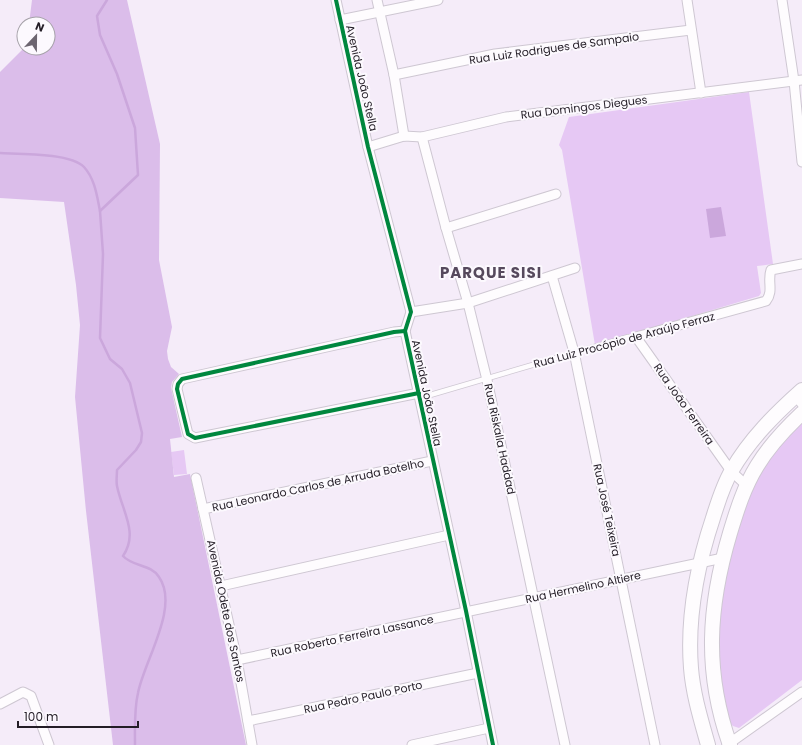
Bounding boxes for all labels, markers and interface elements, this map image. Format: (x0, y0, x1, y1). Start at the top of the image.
north arrow (16, 16, 56, 56)
text: N (33, 18, 47, 36)
street label: Avenida João Stella (342, 23, 382, 133)
street label: Rua Luiz Rodrigues de Sampaio (468, 28, 640, 68)
street label: Rua Domingos Diegues (520, 91, 648, 123)
district label: PARQUE SISI (440, 262, 542, 283)
street label: Rua Luiz Procópio de Araújo Ferraz (532, 308, 716, 372)
street label: Avenida João Stella (408, 338, 446, 448)
street label: Rua João Ferreira (650, 360, 718, 448)
street label: Rua Riskalla Haddad (480, 382, 520, 496)
street label: Rua Leonardo Carlos de Arruda Botelho (211, 455, 425, 515)
street label: Rua José Teixeira (589, 462, 625, 558)
street label: Avenida Odete dos Santos (203, 538, 249, 684)
street label: Rua Hermelino Altiere (524, 567, 642, 607)
street label: Rua Roberto Ferreira Lassance (269, 611, 435, 661)
street label: Rua Pedro Paulo Porto (302, 677, 424, 717)
scale bar (18, 703, 138, 729)
text: 100 m (24, 708, 58, 725)

